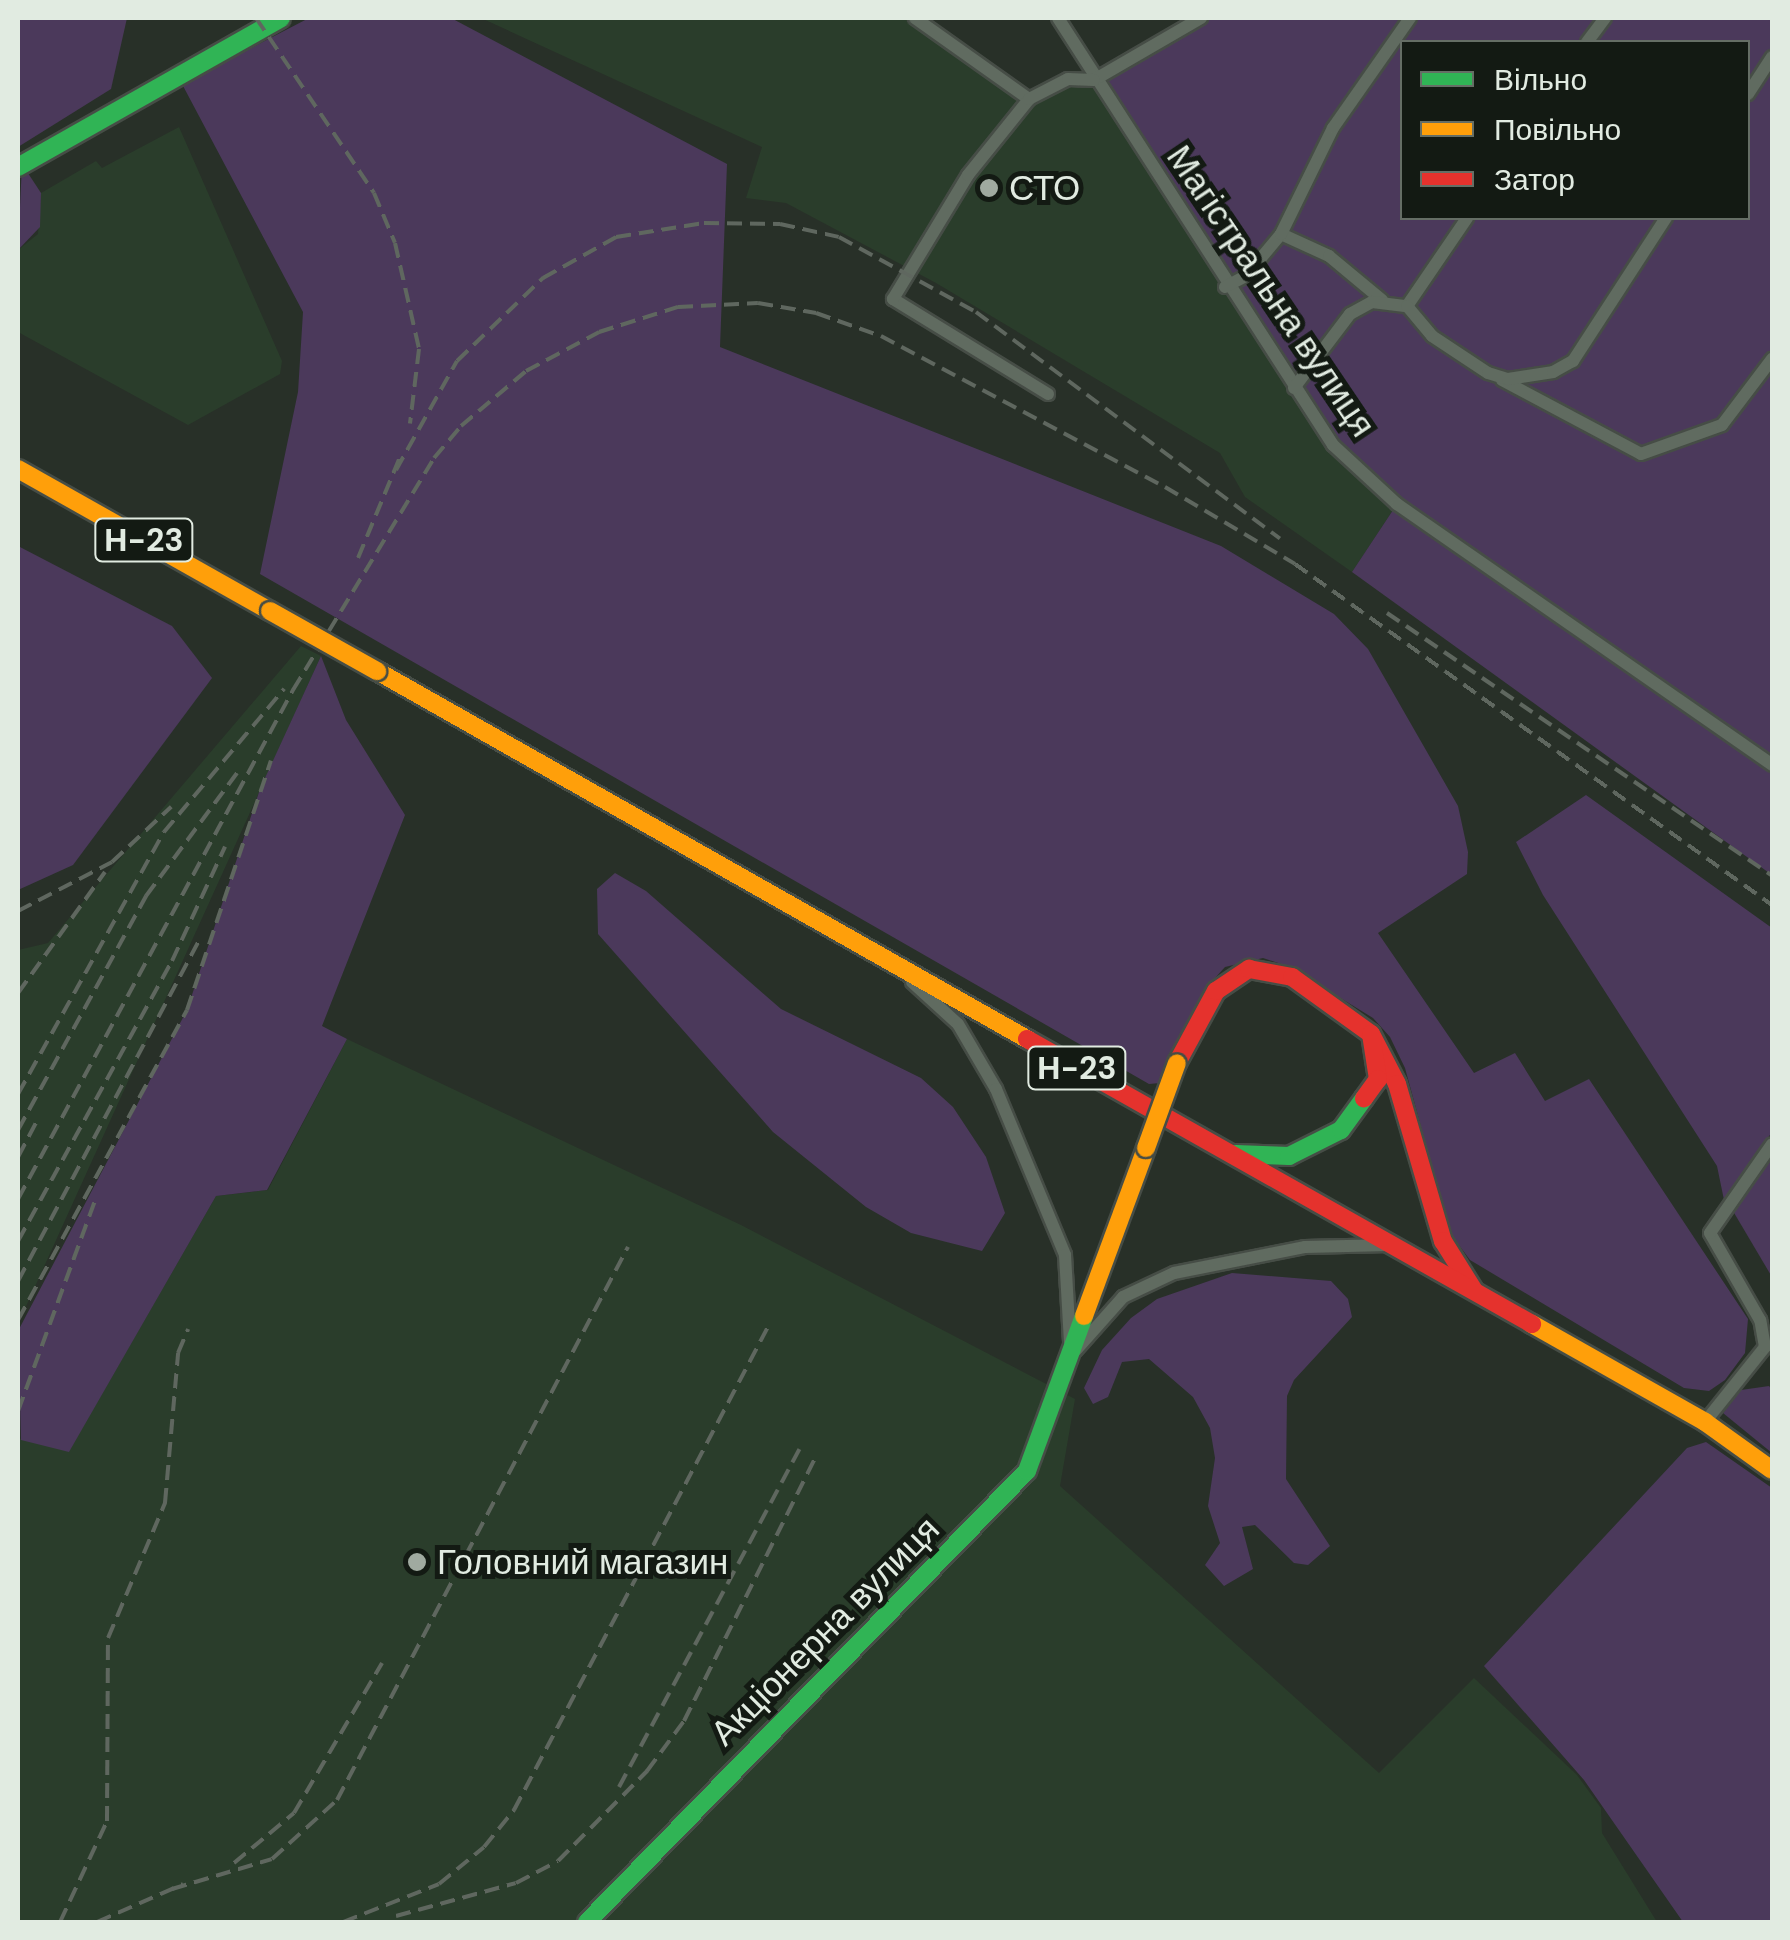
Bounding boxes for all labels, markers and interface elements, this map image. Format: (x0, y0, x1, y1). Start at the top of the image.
legend (1400, 40, 1750, 220)
text: Вільно (1494, 60, 1587, 99)
text: Повільно (1494, 110, 1621, 149)
street label: Магістральна вулиця (1158, 137, 1384, 445)
text: Затор (1494, 160, 1575, 199)
place label: СТО (1009, 167, 1080, 209)
marker: СТО (978, 177, 1000, 199)
road number: Н-23 (94, 513, 194, 567)
road number: Н-23 (1027, 1041, 1127, 1095)
street label: Акціонерна вулиця (702, 1508, 948, 1754)
place label: Головний магазин (437, 1541, 728, 1583)
marker: Головний магазин (406, 1551, 428, 1573)

